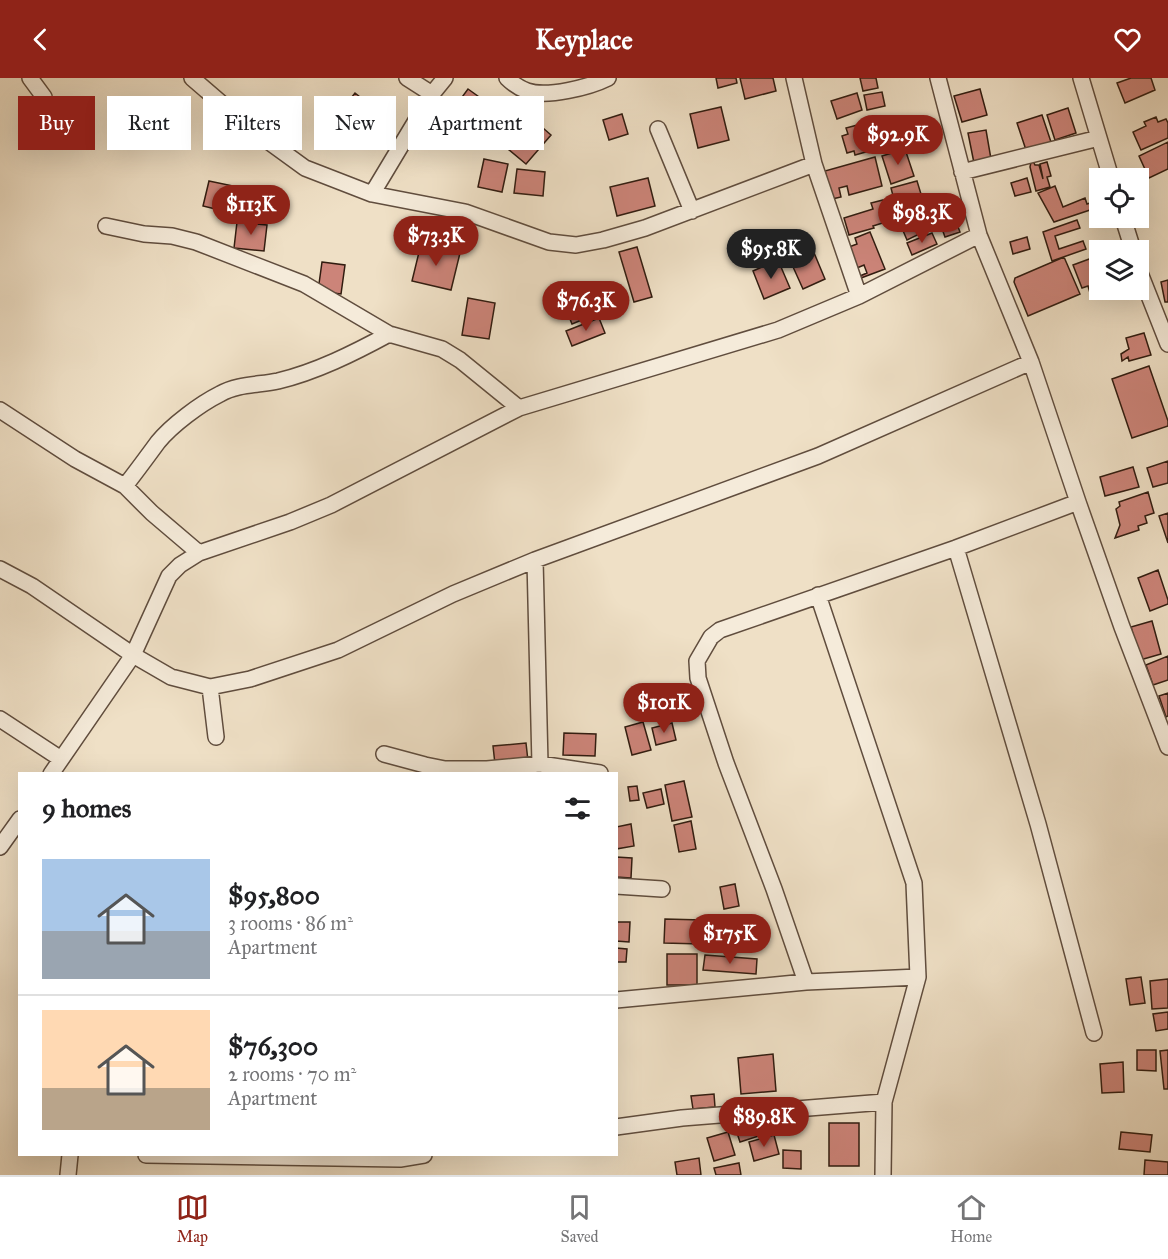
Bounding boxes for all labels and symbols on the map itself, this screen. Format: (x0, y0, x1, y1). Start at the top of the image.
pin: $92.9K (849, 115, 947, 166)
pin: $113K (209, 185, 293, 236)
pin: $98.3K (873, 193, 971, 244)
pin: $73.3K (387, 216, 485, 267)
pin: $95.8K (722, 229, 820, 280)
pin: $76.3K (537, 281, 635, 332)
pin: $101K (622, 683, 706, 734)
pin: $175K (688, 914, 772, 965)
pin: $89.8K (715, 1097, 813, 1148)

